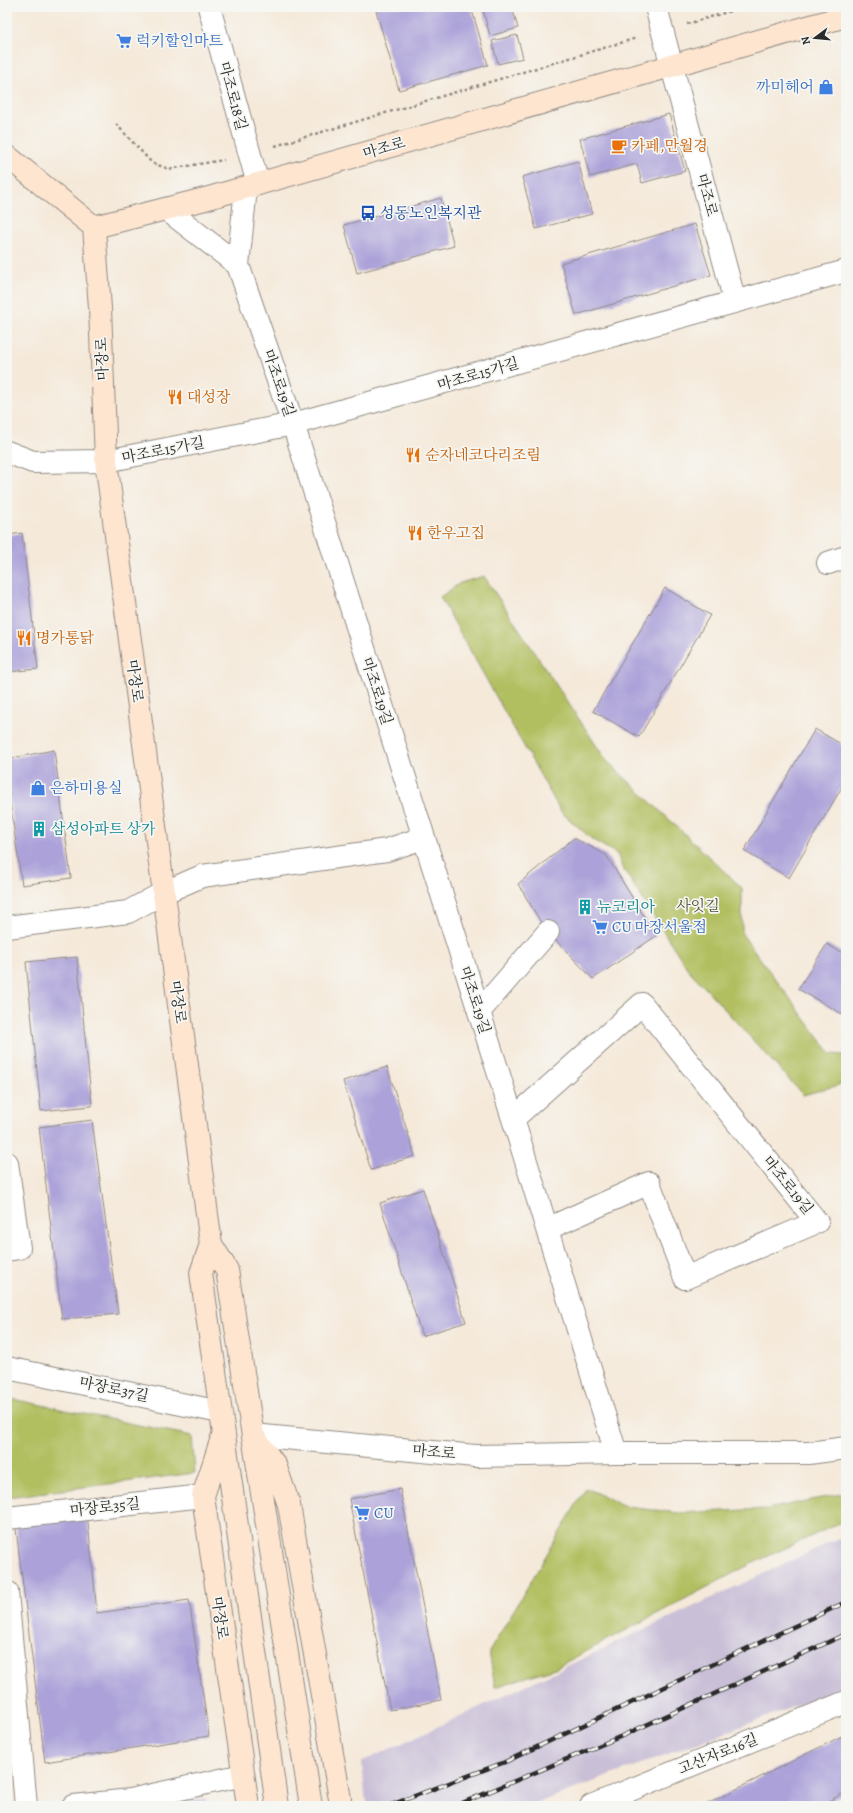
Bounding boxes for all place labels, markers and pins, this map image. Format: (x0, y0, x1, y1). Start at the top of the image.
place label: 럭키할인마트 (136, 31, 223, 51)
supermarket icon: 럭키할인마트 (115, 32, 133, 50)
place label: 까미헤어 (756, 77, 814, 97)
shop icon: 까미헤어 (817, 78, 835, 96)
place label: 카페,만월경 (631, 136, 708, 156)
cafe icon: 카페,만월경 (610, 137, 628, 155)
place label: 성동노인복지관 (380, 203, 482, 223)
bus stop icon: 성동노인복지관 (359, 204, 377, 222)
place label: 대성장 (187, 387, 231, 407)
restaurant icon: 대성장 (166, 388, 184, 406)
place label: 순자네코다리조림 (425, 445, 541, 465)
restaurant icon: 순자네코다리조림 (404, 446, 422, 464)
place label: 한우고집 (427, 523, 485, 543)
restaurant icon: 한우고집 (406, 524, 424, 542)
place label: 명가통닭 (36, 628, 94, 648)
restaurant icon: 명가통닭 (15, 629, 33, 647)
place label: 은하미용실 (50, 778, 122, 798)
shop icon: 은하미용실 (29, 779, 47, 797)
place label: 삼성아파트 상가 (51, 819, 156, 839)
building icon: 삼성아파트 상가 (30, 820, 48, 838)
place label: 뉴코리아 (597, 897, 655, 917)
building icon: 뉴코리아 (576, 898, 594, 916)
place label: CU 마장서울점 (612, 917, 707, 937)
supermarket icon: CU 마장서울점 (591, 918, 609, 936)
place label: CU (374, 1503, 394, 1523)
supermarket icon: CU (353, 1504, 371, 1522)

